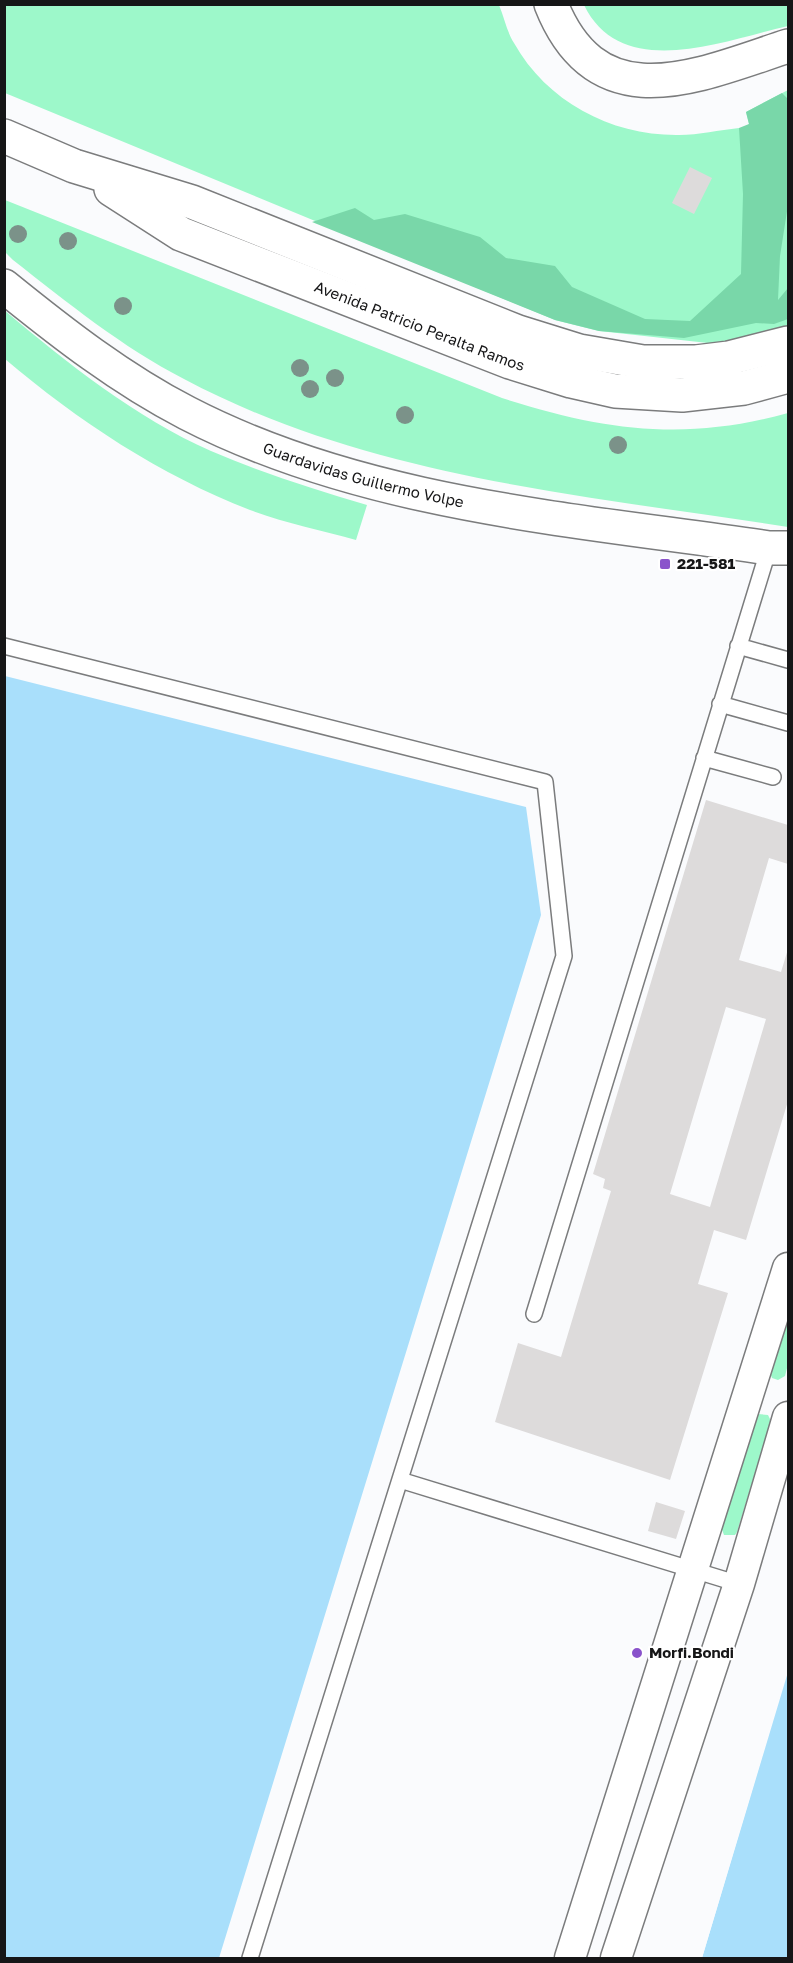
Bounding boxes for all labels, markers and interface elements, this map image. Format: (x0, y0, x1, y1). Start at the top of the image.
street label: Avenida Patricio Peralta Ramos (312, 277, 527, 374)
street label: Guardavidas Guillermo Volpe (261, 438, 466, 511)
place label: 221-581 (677, 554, 735, 572)
marker: 221-581 (658, 557, 672, 571)
place label: Morfi.Bondi (649, 1643, 734, 1661)
marker: Morfi.Bondi (630, 1646, 644, 1660)

